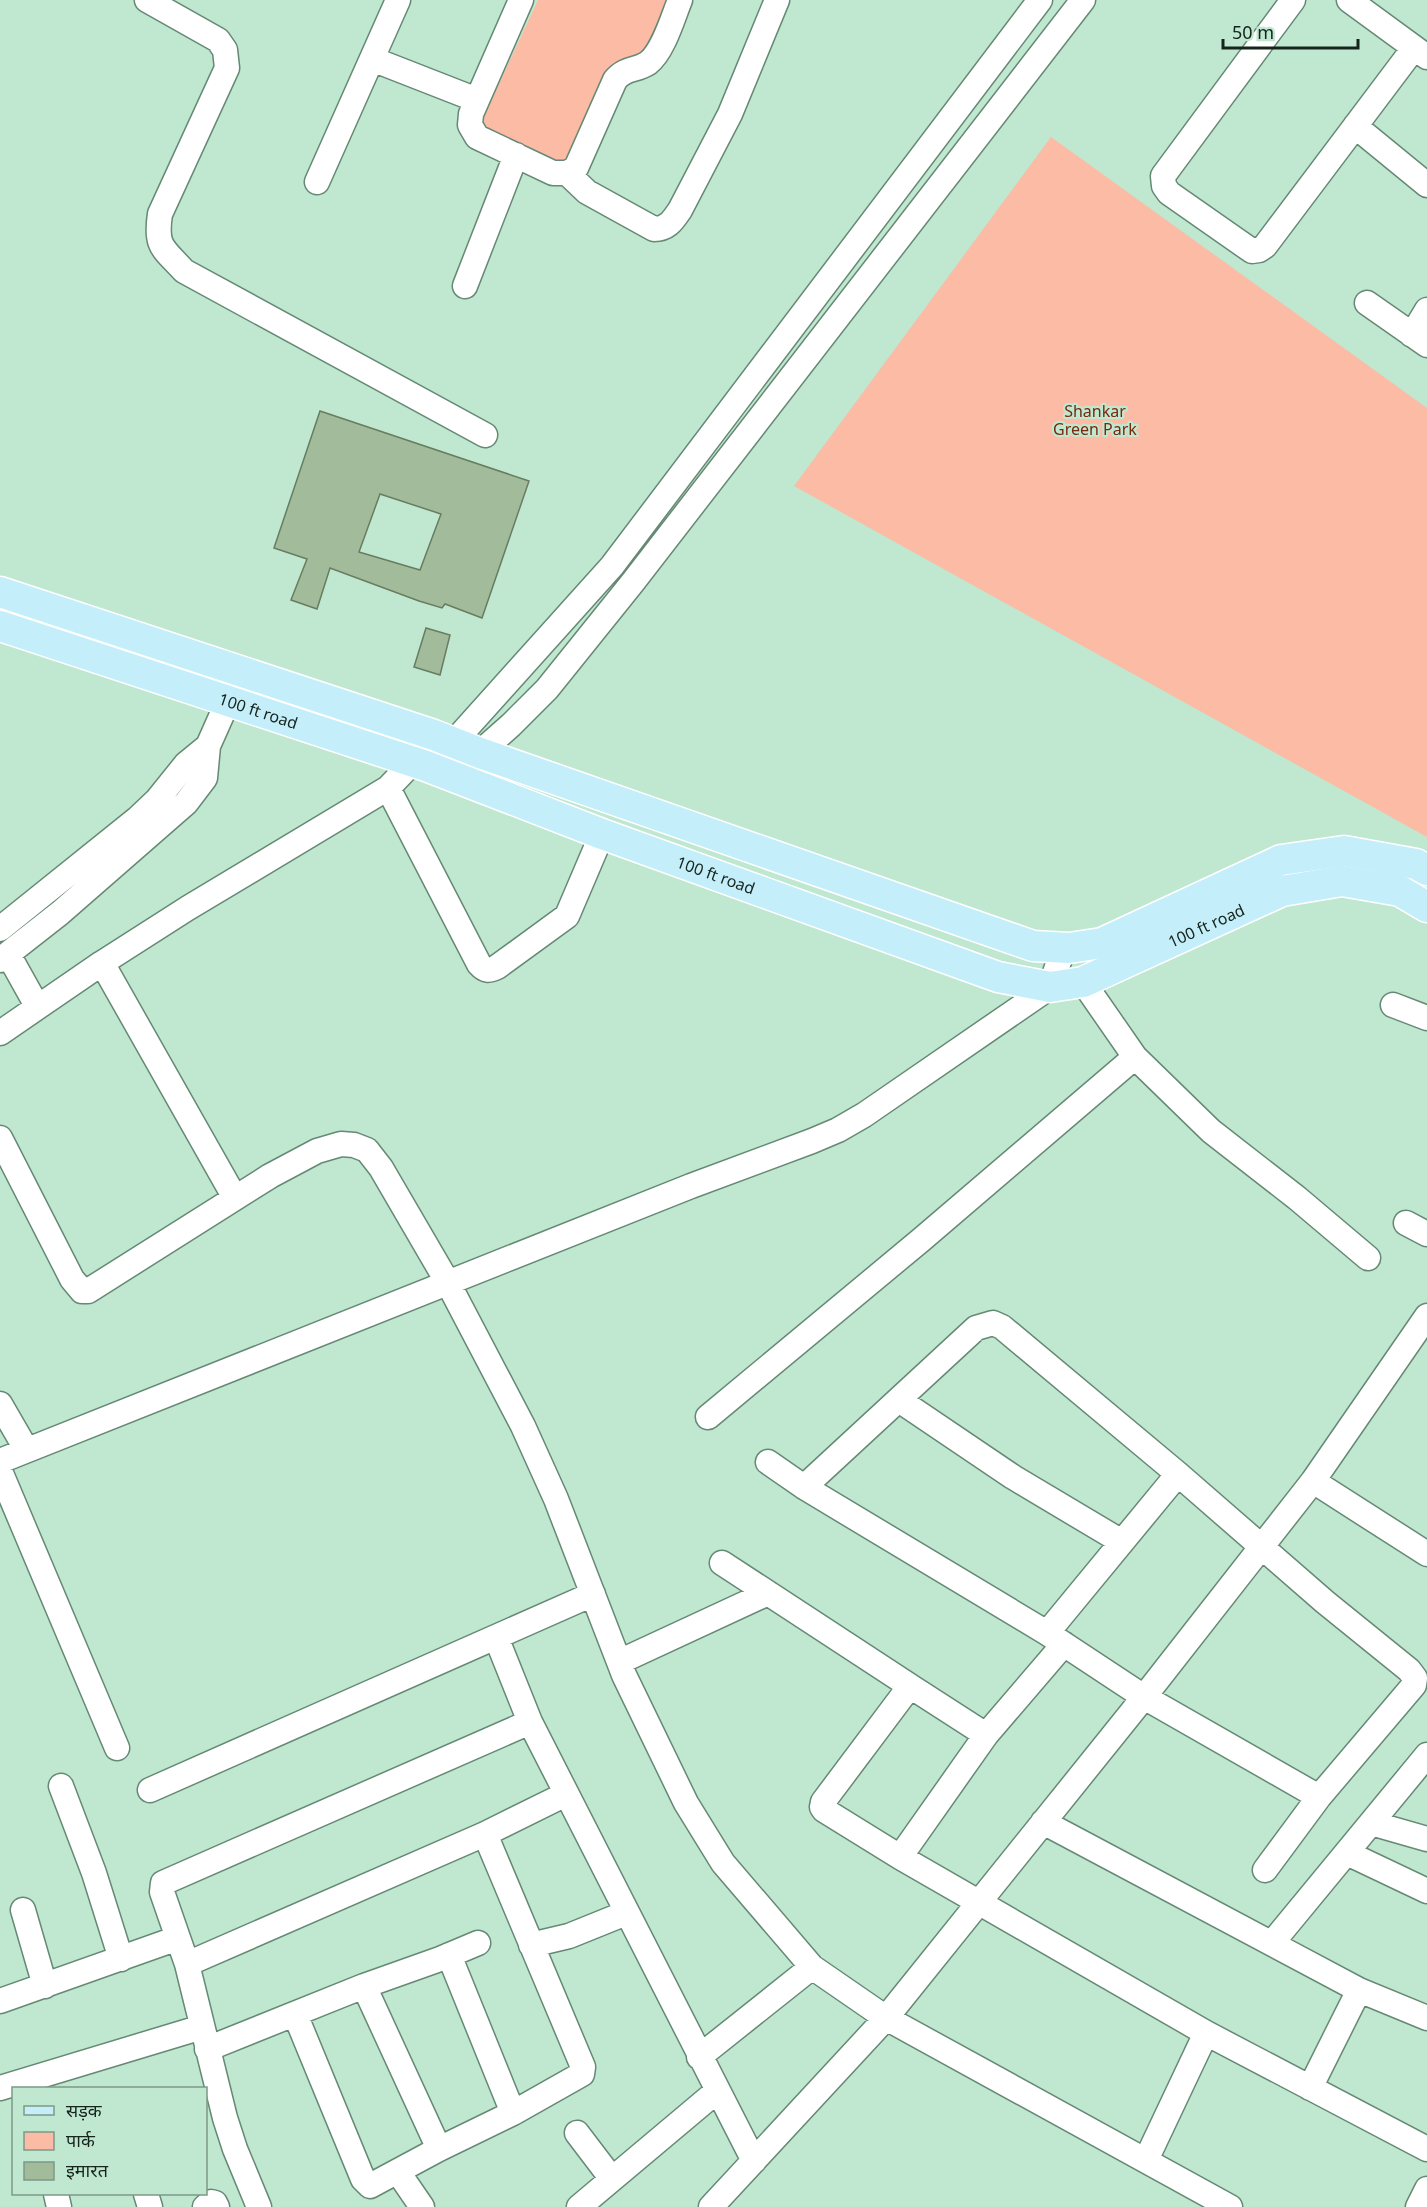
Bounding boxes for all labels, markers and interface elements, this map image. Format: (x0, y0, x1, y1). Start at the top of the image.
scale bar (1223, 12, 1358, 50)
text: 50 m (1232, 20, 1274, 44)
park label: Shankar Green Park (1053, 400, 1137, 440)
street label: 100 ft road (216, 688, 301, 734)
street label: 100 ft road (673, 851, 758, 899)
street label: 100 ft road (1164, 899, 1248, 953)
legend (12, 2087, 207, 2195)
text: सड़क (66, 2098, 103, 2122)
text: पार्क (66, 2128, 96, 2152)
text: इमारत (66, 2158, 109, 2182)

